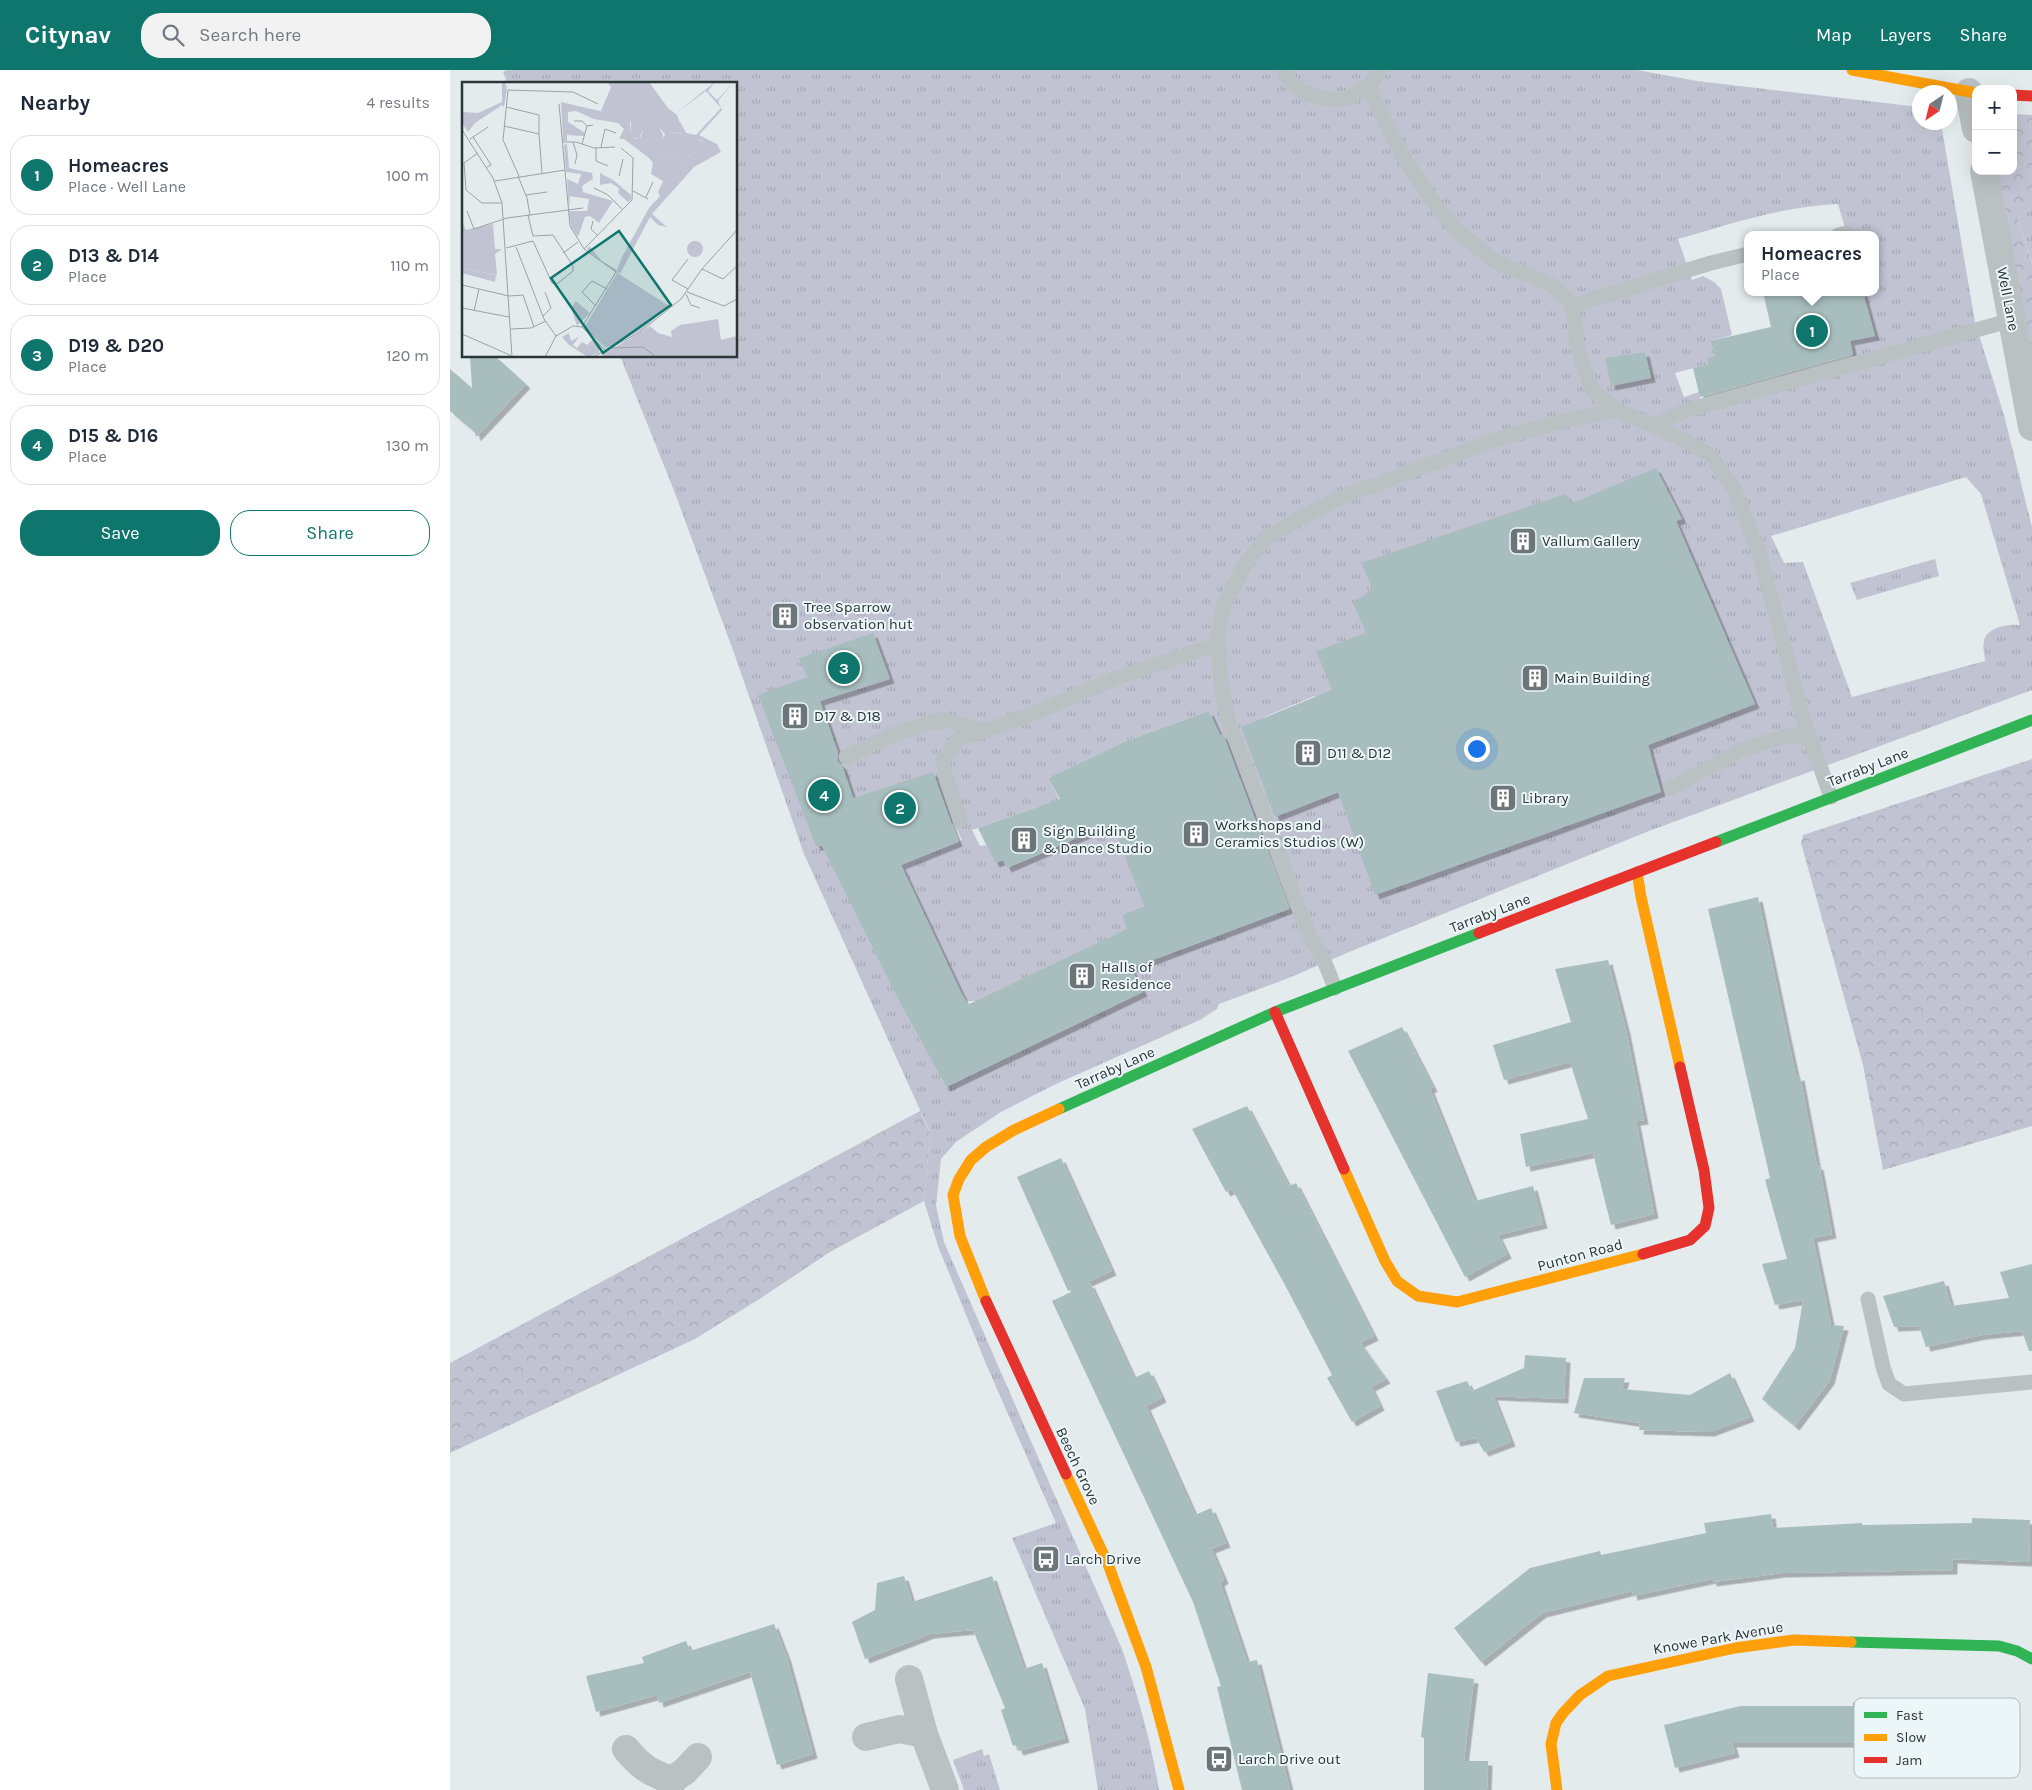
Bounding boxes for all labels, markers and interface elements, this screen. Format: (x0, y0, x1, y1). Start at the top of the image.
search box (141, 13, 491, 58)
text: Citynav (25, 21, 111, 49)
icon: search (159, 21, 187, 49)
text: Search here (199, 24, 301, 46)
text: Map (1816, 24, 1852, 46)
text: Layers (1880, 24, 1932, 46)
text: Share (1960, 24, 2007, 46)
inset map (462, 82, 738, 358)
north arrow (1912, 85, 1957, 130)
map controls (1972, 85, 2017, 175)
button: + (1972, 85, 2017, 130)
text: Nearby (20, 91, 90, 115)
text: 4 results (366, 93, 430, 112)
button: − (1972, 130, 2017, 175)
text: Homeacres (68, 155, 169, 177)
text: 1 (34, 166, 40, 185)
text: 100 m (386, 166, 429, 185)
text: Place · Well Lane (68, 177, 186, 196)
popup (1744, 231, 1879, 296)
text: Homeacres (1761, 243, 1862, 265)
text: D13 & D14 (68, 245, 159, 267)
text: 2 (32, 256, 42, 275)
text: 110 m (390, 256, 429, 275)
text: Place (1761, 265, 1800, 284)
street label: Well Lane (1993, 266, 2023, 332)
text: Place (68, 267, 107, 286)
pin: 1 (1796, 312, 1828, 350)
text: D19 & D20 (68, 335, 164, 357)
text: 3 (32, 346, 42, 365)
text: 120 m (386, 346, 429, 365)
text: Place (68, 357, 107, 376)
text: D15 & D16 (68, 425, 158, 447)
text: 4 (32, 436, 42, 455)
text: 130 m (386, 436, 429, 455)
text: Place (68, 447, 107, 466)
button: Save (20, 510, 220, 556)
button: Share (230, 510, 430, 556)
building icon: Vallum Gallery (1508, 526, 1538, 556)
place label: Vallum Gallery (1542, 532, 1640, 550)
place label: Tree Sparrow observation hut (804, 598, 913, 633)
building icon: Tree Sparrow observation hut (770, 601, 800, 631)
pin: 3 (828, 649, 860, 687)
building icon: Main Building (1520, 663, 1550, 693)
place label: Main Building (1554, 669, 1651, 687)
building icon: D17 & D18 (780, 701, 810, 731)
place label: D17 & D18 (814, 707, 881, 725)
your location (1464, 736, 1490, 762)
building icon: D11 & D12 (1293, 738, 1323, 768)
street label: Tarraby Lane (1825, 743, 1911, 791)
place label: D11 & D12 (1327, 744, 1391, 762)
pin: 4 (808, 776, 840, 814)
building icon: Library (1488, 783, 1518, 813)
pin: 2 (884, 789, 916, 827)
place label: Library (1522, 789, 1568, 807)
place label: Workshops and Ceramics Studios (W) (1215, 816, 1364, 851)
building icon: Workshops and Ceramics Studios (W) (1181, 819, 1211, 849)
place label: Sign Building & Dance Studio (1043, 822, 1152, 857)
building icon: Sign Building & Dance Studio (1009, 825, 1039, 855)
street label: Tarraby Lane (1447, 889, 1533, 937)
place label: Halls of Residence (1101, 958, 1171, 993)
building icon: Halls of Residence (1067, 961, 1097, 991)
street label: Tarraby Lane (1072, 1042, 1158, 1094)
street label: Punton Road (1535, 1235, 1625, 1275)
street label: Beech Grove (1052, 1424, 1104, 1508)
bus stop icon: Larch Drive (1031, 1544, 1061, 1574)
place label: Larch Drive (1065, 1550, 1141, 1568)
street label: Knowe Park Avenue (1652, 1618, 1784, 1658)
legend (1854, 1698, 2020, 1778)
text: Fast (1896, 1707, 1923, 1724)
text: Slow (1896, 1729, 1926, 1746)
bus stop icon: Larch Drive out (1204, 1744, 1234, 1774)
place label: Larch Drive out (1238, 1750, 1341, 1768)
text: Jam (1896, 1752, 1922, 1769)

